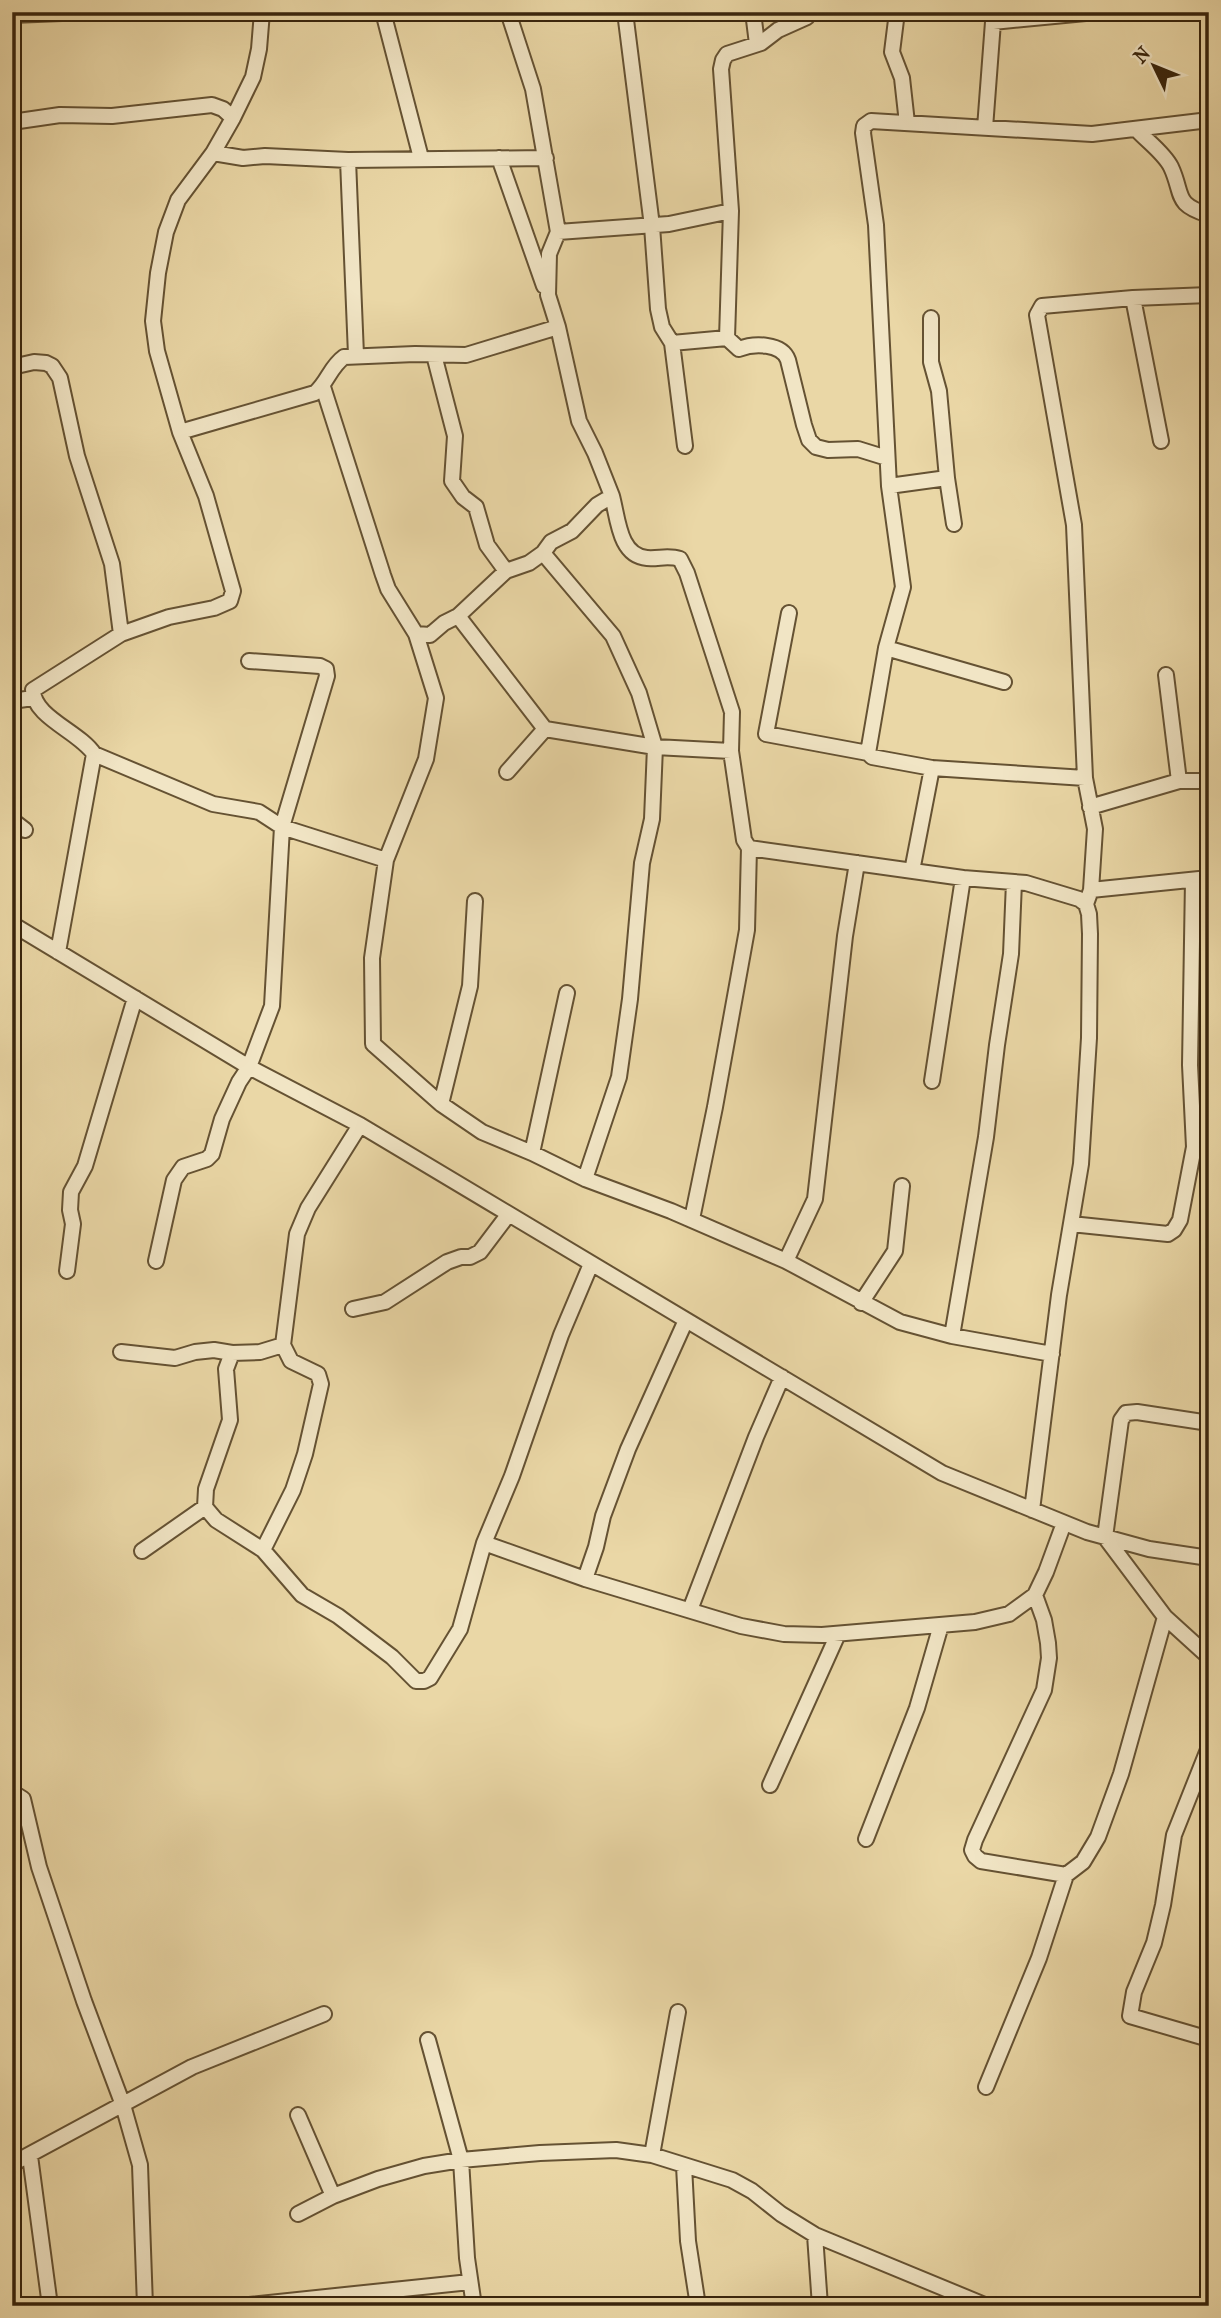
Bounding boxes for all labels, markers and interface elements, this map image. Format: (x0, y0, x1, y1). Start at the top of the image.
north arrow (1120, 32, 1190, 102)
text: N (1129, 42, 1156, 68)

